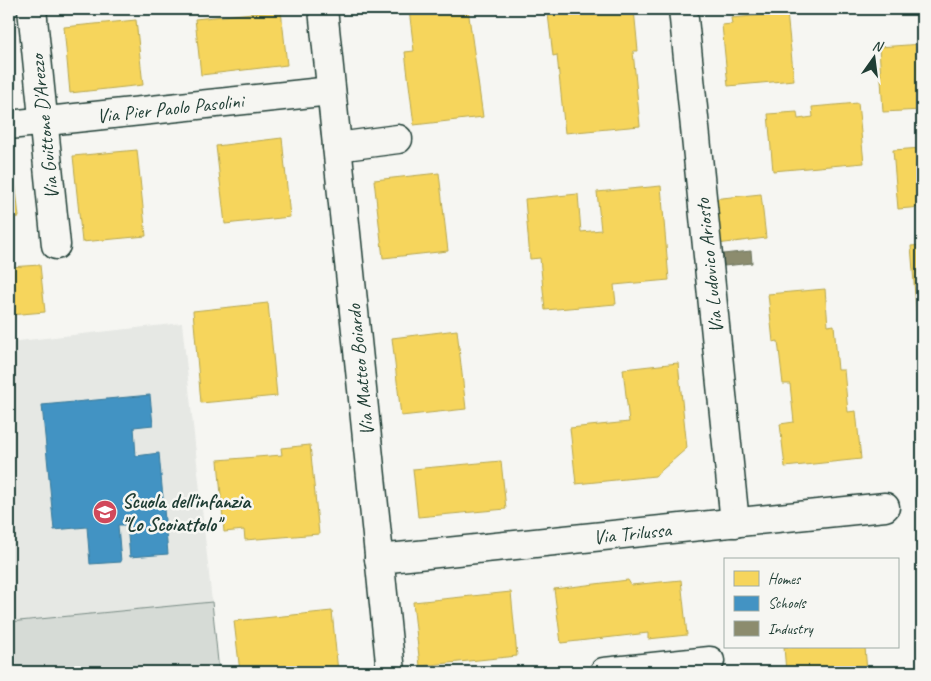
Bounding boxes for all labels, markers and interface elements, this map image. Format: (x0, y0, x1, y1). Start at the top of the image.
north arrow (848, 32, 898, 82)
text: N (871, 37, 886, 56)
street label: Via Guittone D'Arezzo (24, 51, 65, 200)
street label: Via Pier Paolo Pasolini (96, 88, 247, 129)
street label: Via Ludovico Ariosto (690, 196, 729, 335)
street label: Via Matteo Boiardo (341, 302, 380, 437)
place label: Scuola dell'infanzia "Lo Scoiattolo" (122, 489, 252, 537)
school or university icon: Scuola dell'infanzia "Lo Scoiattolo" (92, 499, 118, 525)
street label: Via Trilussa (592, 517, 674, 550)
legend (724, 558, 898, 648)
text: Homes (768, 570, 802, 589)
text: Schools (768, 594, 807, 613)
text: Industry (768, 620, 815, 639)

